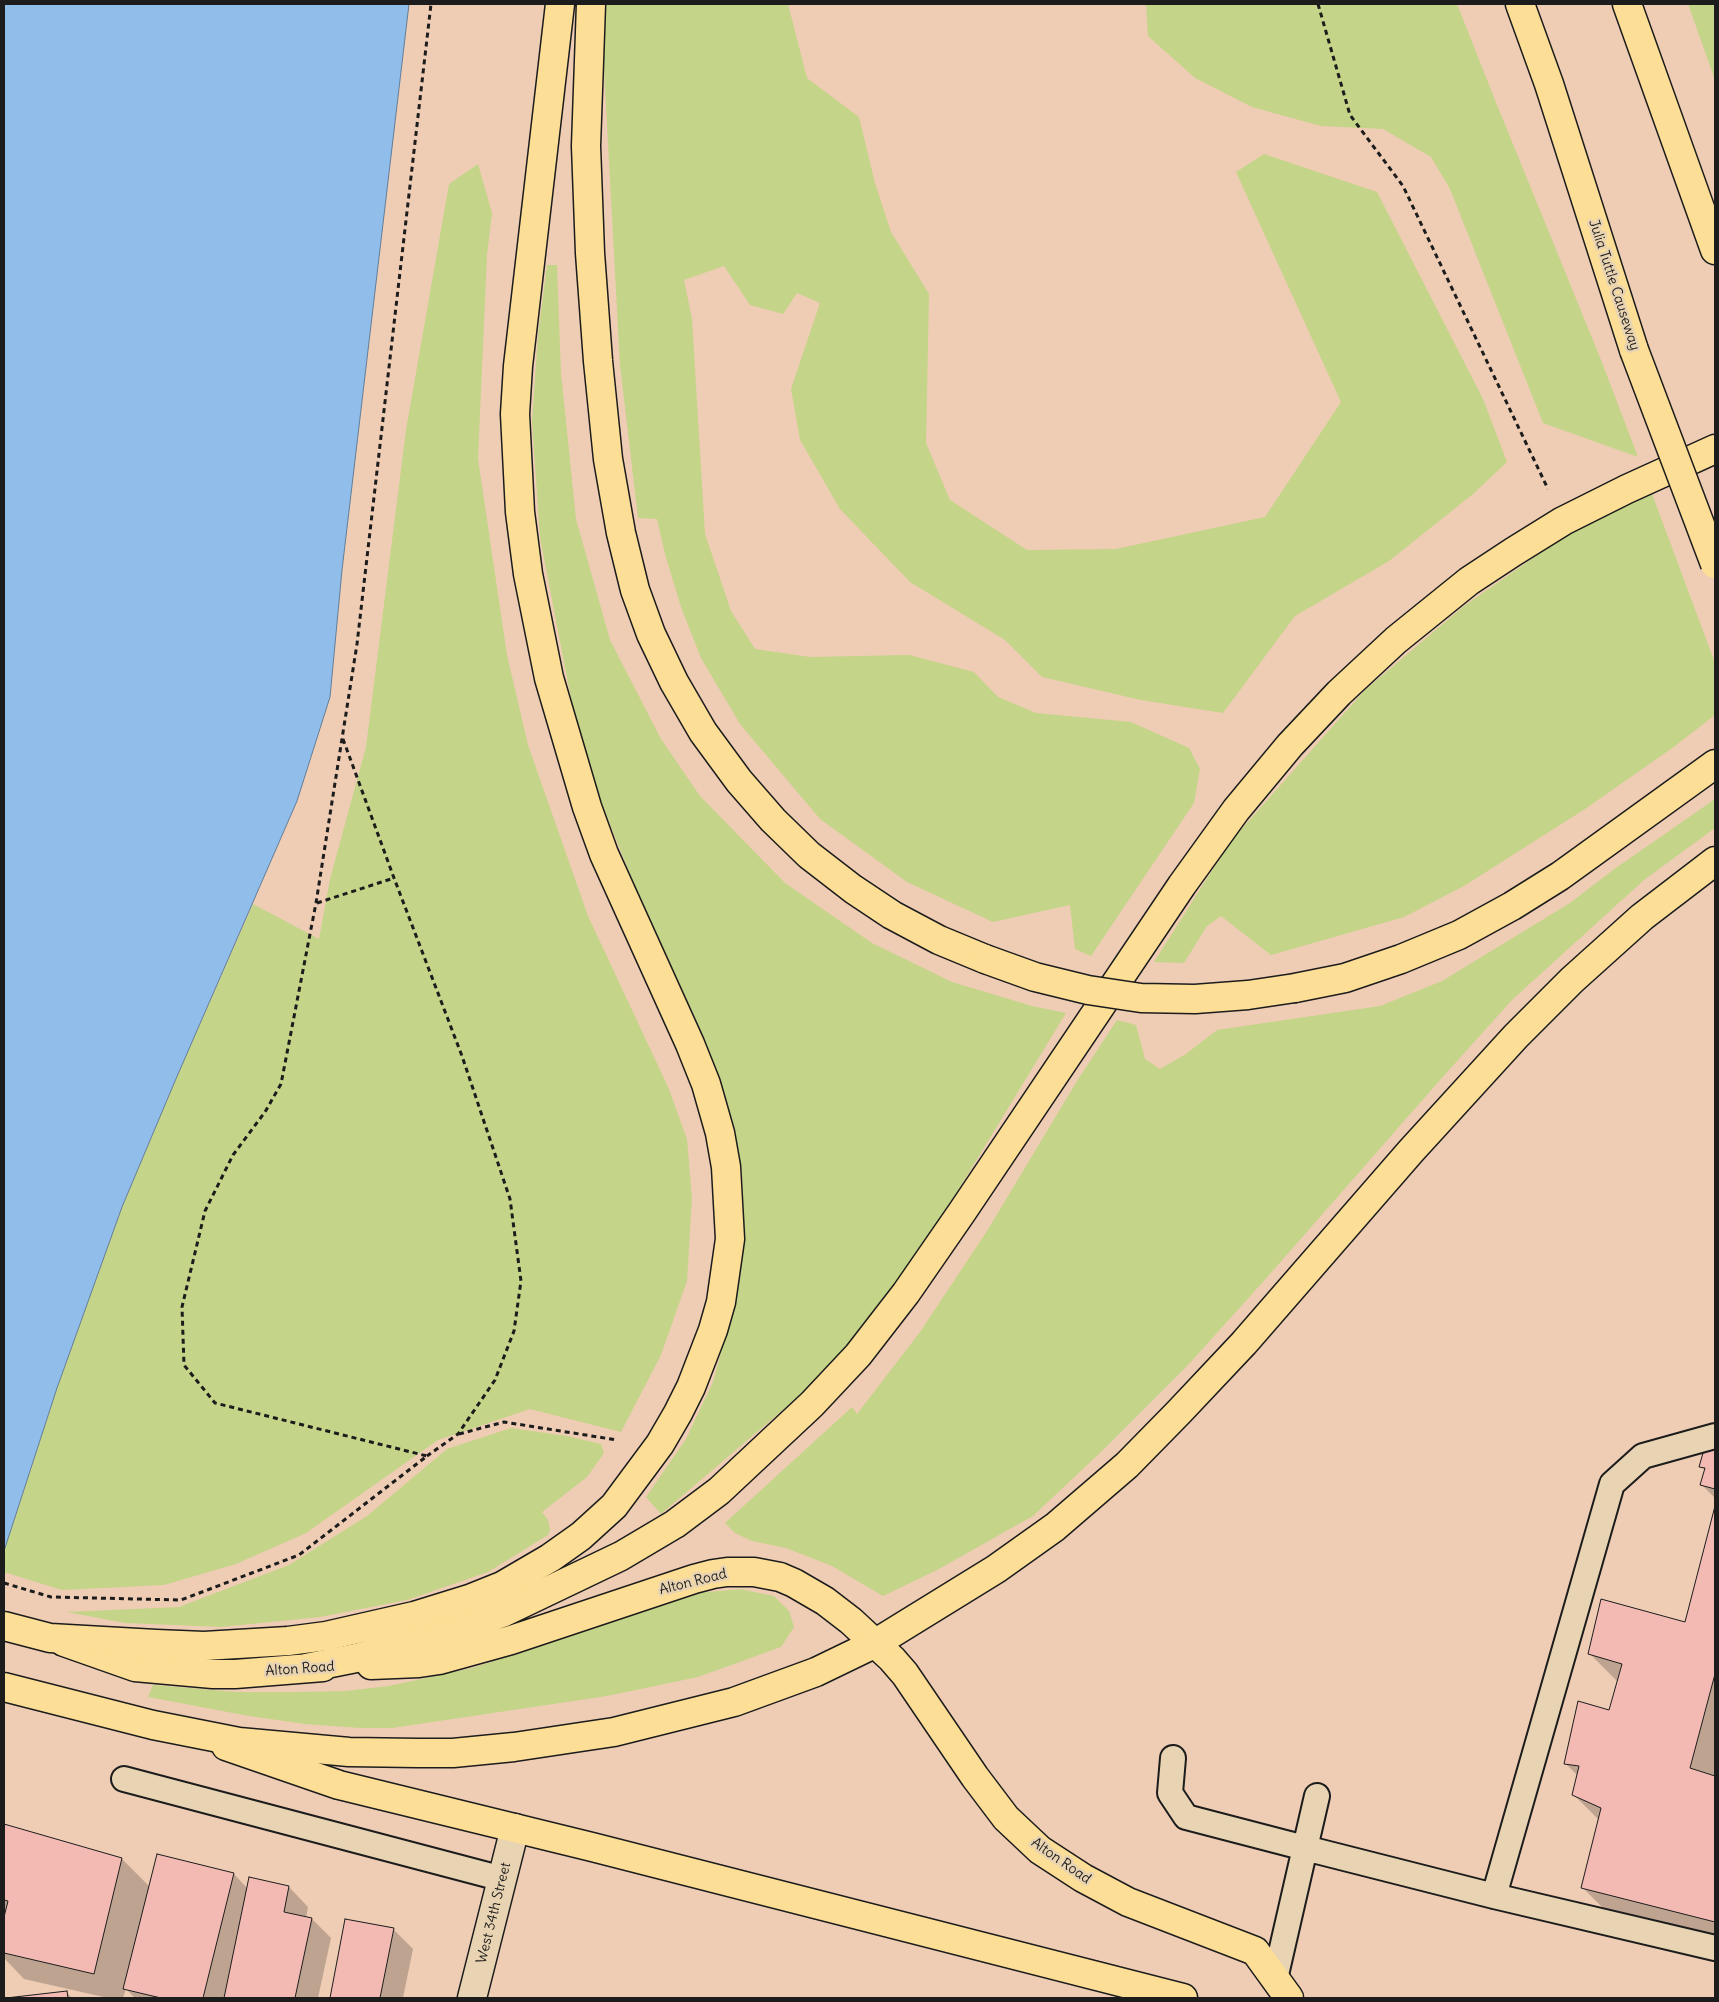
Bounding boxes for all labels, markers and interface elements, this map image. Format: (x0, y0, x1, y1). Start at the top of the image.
street label: Julia Tuttle Causeway (1585, 217, 1643, 353)
street label: Alton Road (658, 1566, 728, 1598)
street label: Alton Road (265, 1658, 335, 1680)
street label: Alton Road (1028, 1834, 1094, 1888)
street label: West 34th Street (473, 1861, 515, 1965)

